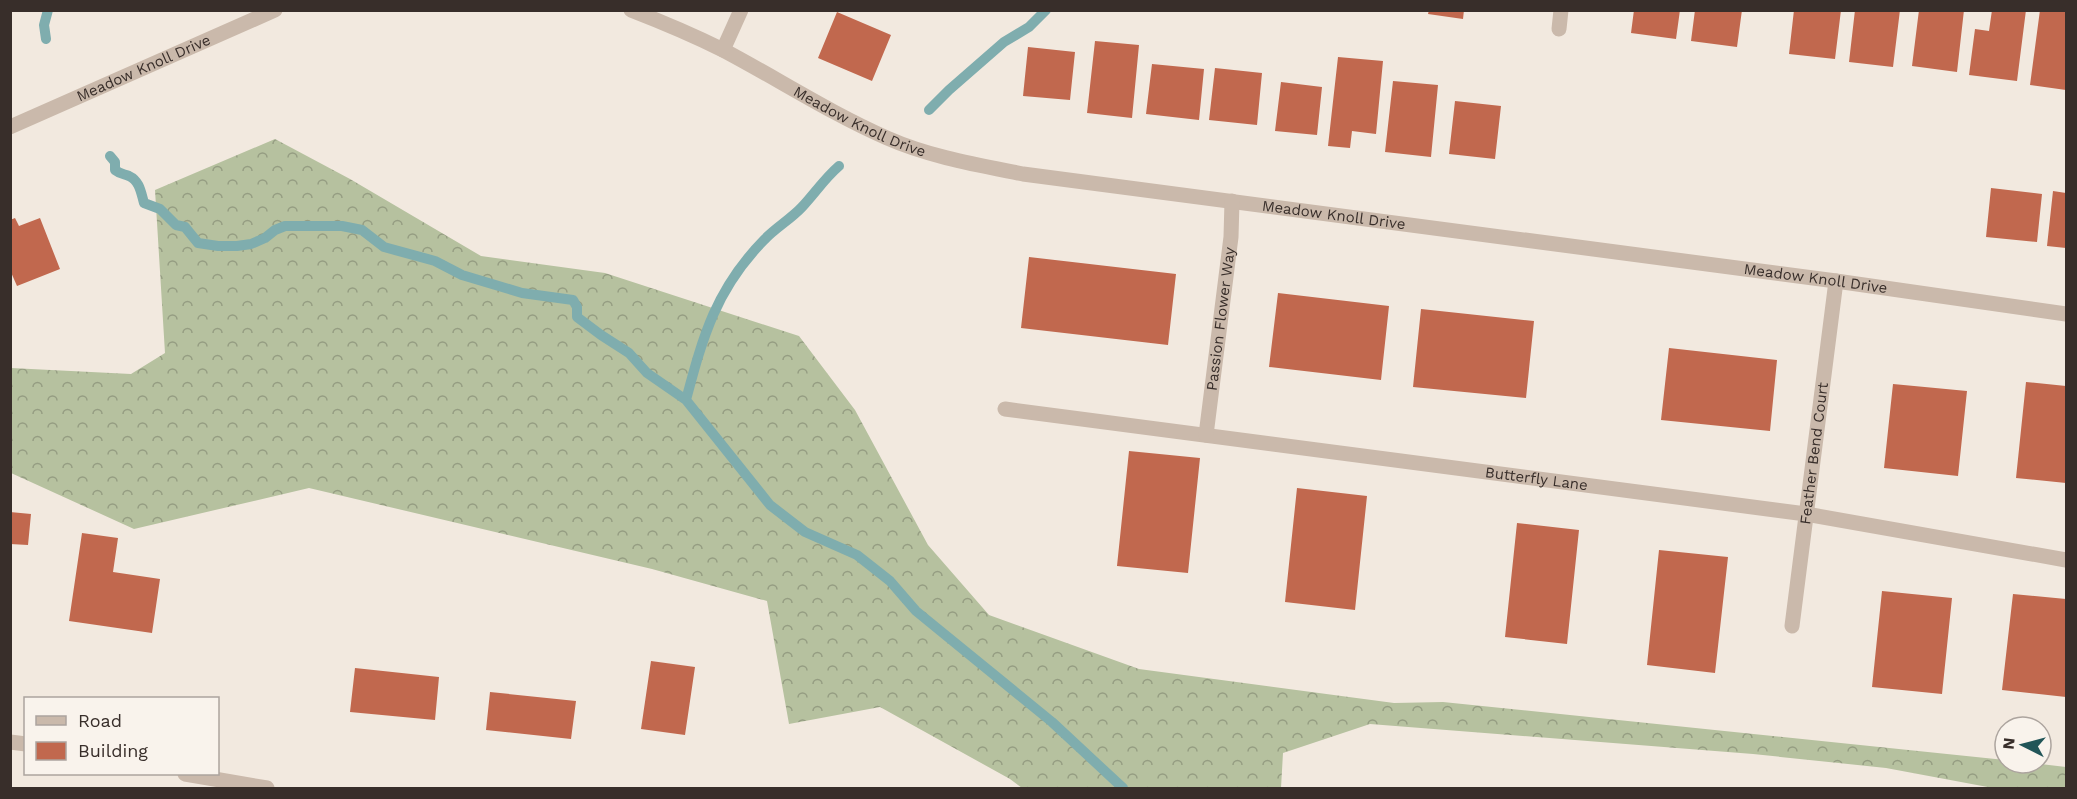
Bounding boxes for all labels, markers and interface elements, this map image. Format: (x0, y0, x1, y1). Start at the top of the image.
street label: Meadow Knoll Drive (74, 31, 213, 105)
street label: Meadow Knoll Drive (790, 82, 928, 161)
street label: Meadow Knoll Drive (1261, 197, 1407, 233)
street label: Passion Flower Way (1203, 246, 1239, 392)
street label: Meadow Knoll Drive (1743, 260, 1889, 297)
street label: Feather Bend Court (1796, 381, 1832, 526)
street label: Butterfly Lane (1484, 463, 1589, 494)
legend (24, 697, 219, 775)
text: Road (78, 710, 122, 731)
north arrow (1993, 715, 2053, 775)
text: N (1999, 737, 2019, 750)
text: Building (78, 740, 148, 761)

